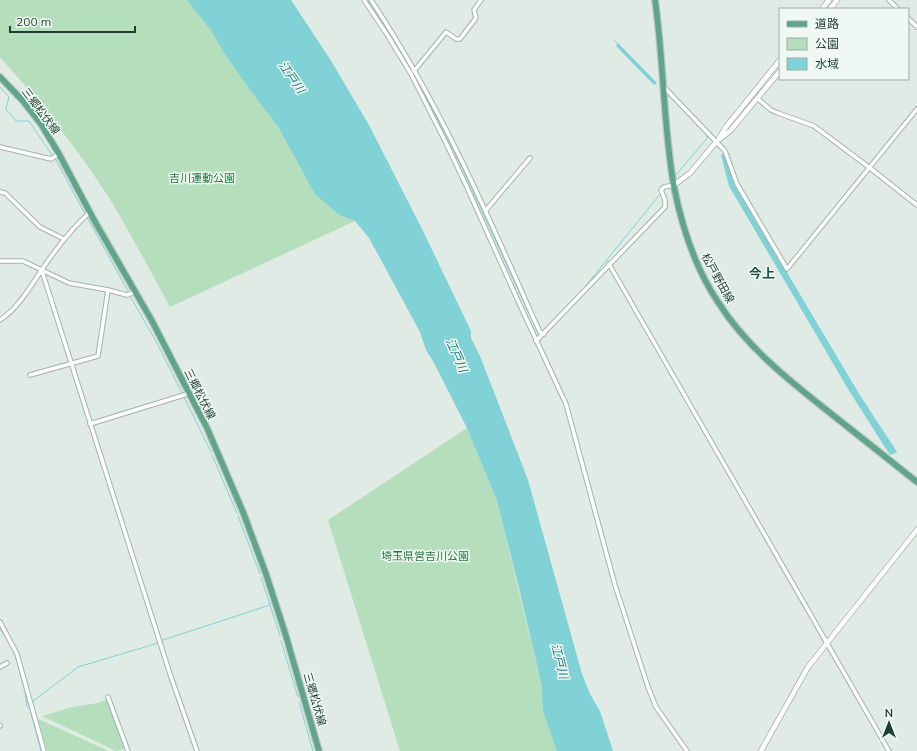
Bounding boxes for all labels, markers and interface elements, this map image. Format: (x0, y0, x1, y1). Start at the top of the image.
scale bar (10, 8, 135, 34)
legend (779, 8, 909, 80)
text: 200 m (16, 14, 51, 29)
text: 道路 (815, 16, 839, 31)
text: 公園 (815, 36, 839, 51)
text: 水域 (815, 56, 839, 71)
water label: 江戸川 (276, 58, 310, 98)
street label: 三郷松伏線 (19, 85, 63, 137)
park label: 吉川運動公園 (169, 171, 235, 185)
street label: 松戸野田線 (699, 251, 737, 305)
district label: 今上 (749, 265, 775, 281)
water label: 江戸川 (443, 335, 472, 376)
street label: 三郷松伏線 (181, 366, 219, 422)
park label: 埼玉県営吉川公園 (381, 549, 469, 563)
water label: 江戸川 (548, 642, 572, 682)
street label: 三郷松伏線 (301, 671, 329, 727)
north arrow (869, 703, 909, 743)
text: N (885, 706, 893, 720)

